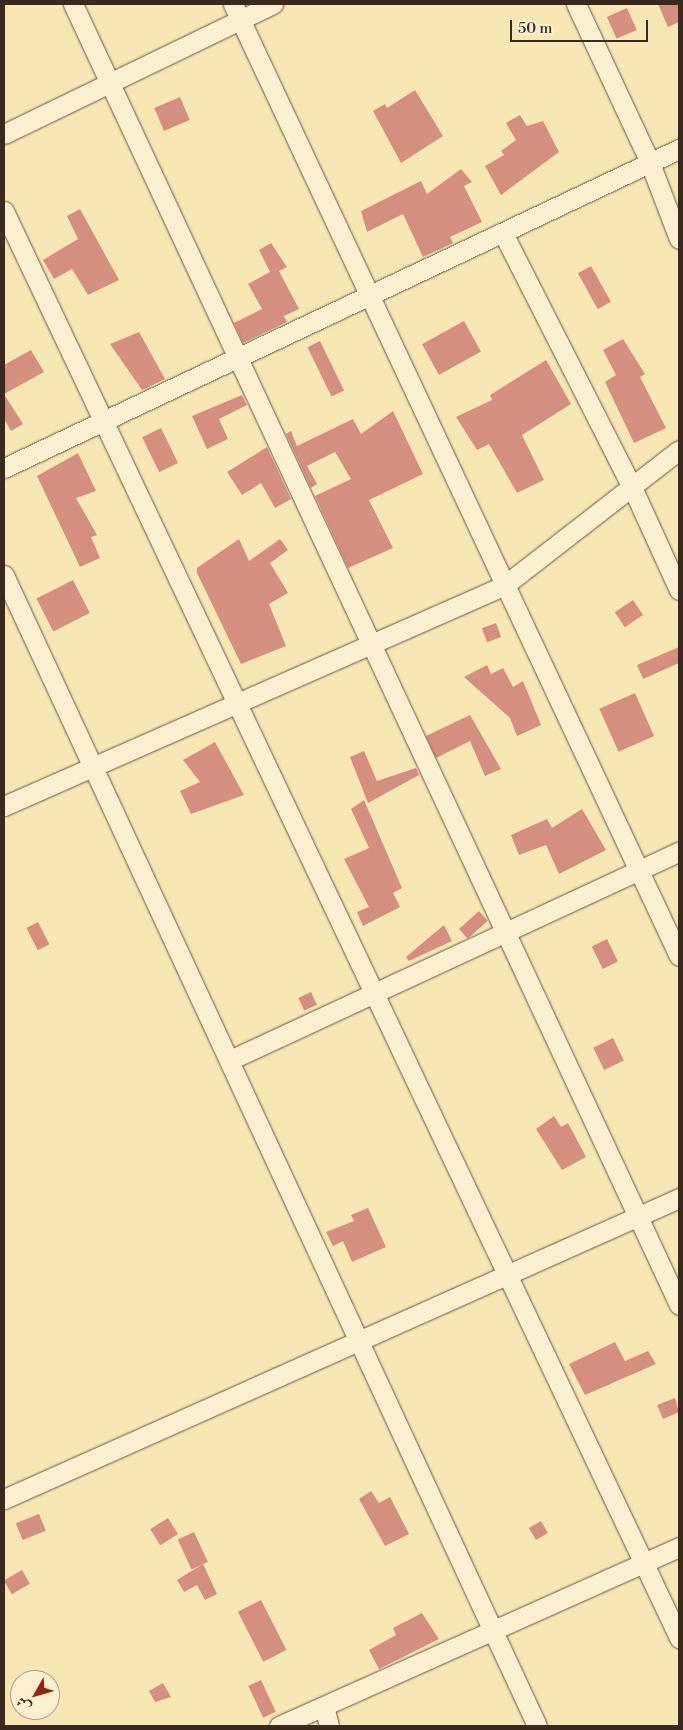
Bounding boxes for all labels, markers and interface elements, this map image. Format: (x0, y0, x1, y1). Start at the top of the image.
scale bar (513, 10, 650, 42)
text: 50 m (518, 19, 552, 38)
north arrow (10, 1670, 60, 1720)
text: ش (13, 1693, 35, 1715)

